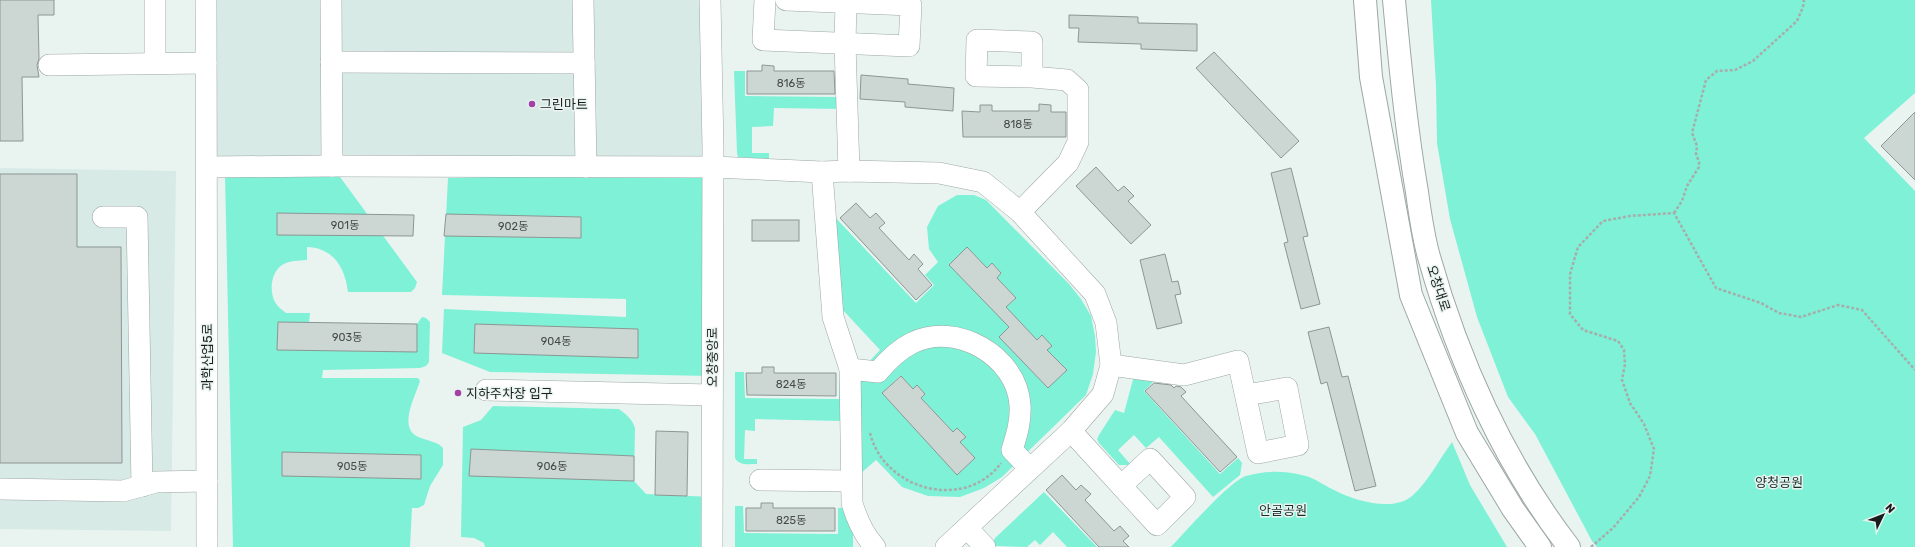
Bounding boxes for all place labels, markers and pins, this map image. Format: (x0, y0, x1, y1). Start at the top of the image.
place label: 그린마트 (540, 97, 588, 112)
marker: 그린마트 (527, 99, 537, 109)
place label: 지하주차장 입구 (466, 386, 553, 401)
marker: 지하주차장 입구 (453, 388, 463, 398)

